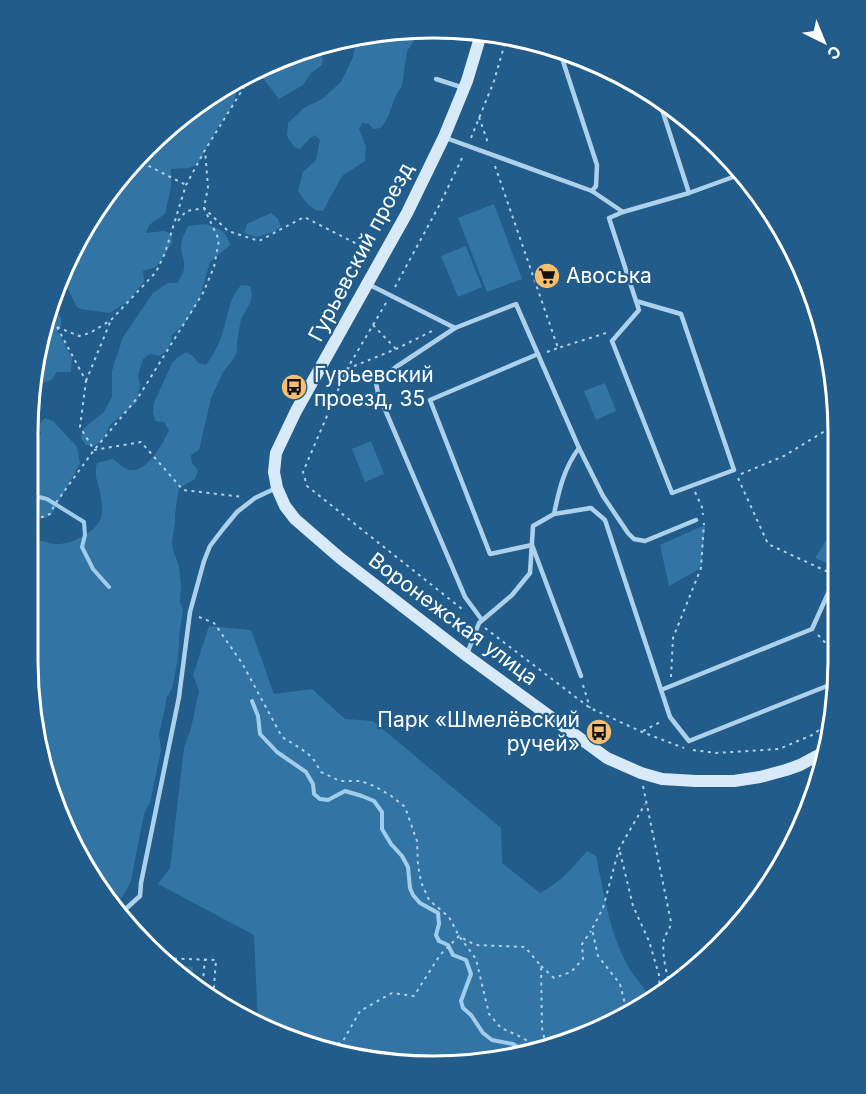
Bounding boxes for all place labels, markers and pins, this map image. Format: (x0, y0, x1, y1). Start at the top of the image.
supermarket icon: Авоська (532, 261, 562, 291)
place label: Авоська (566, 263, 652, 288)
place label: Гурьевский проезд, 35 (314, 362, 434, 411)
bus stop icon: Гурьевский проезд, 35 (279, 372, 309, 402)
place label: Парк «Шмелёвский ручей» (377, 707, 580, 756)
bus stop icon: Парк «Шмелёвский ручей» (584, 717, 614, 747)

